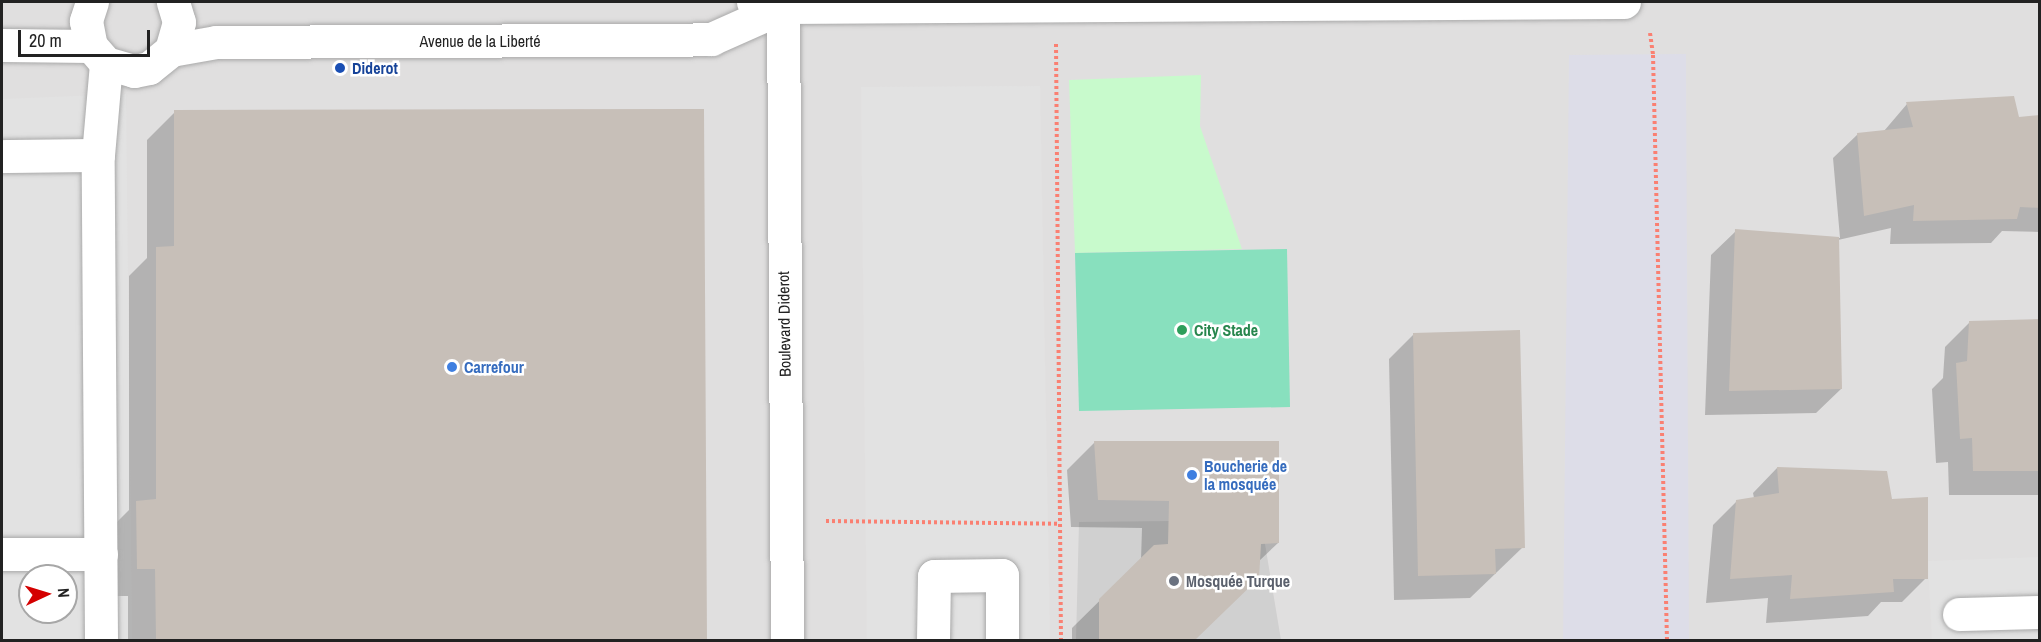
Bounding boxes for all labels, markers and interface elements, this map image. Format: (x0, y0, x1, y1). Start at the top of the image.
scale bar (21, 18, 153, 56)
text: 20 m (29, 28, 62, 53)
street label: Avenue de la Liberté (420, 31, 540, 51)
place label: Diderot (352, 58, 398, 78)
marker: Diderot (333, 61, 347, 75)
street label: Boulevard Diderot (773, 271, 795, 377)
place label: City Stade (1194, 320, 1258, 340)
marker: City Stade (1175, 323, 1189, 337)
place label: Carrefour (464, 357, 524, 377)
marker: Carrefour (445, 360, 459, 374)
place label: Boucherie de la mosquée (1204, 456, 1287, 494)
marker: Boucherie de la mosquée (1185, 468, 1199, 482)
north arrow (18, 564, 78, 624)
place label: Mosquée Turque (1186, 571, 1290, 591)
marker: Mosquée Turque (1167, 574, 1181, 588)
text: N (53, 587, 75, 598)

